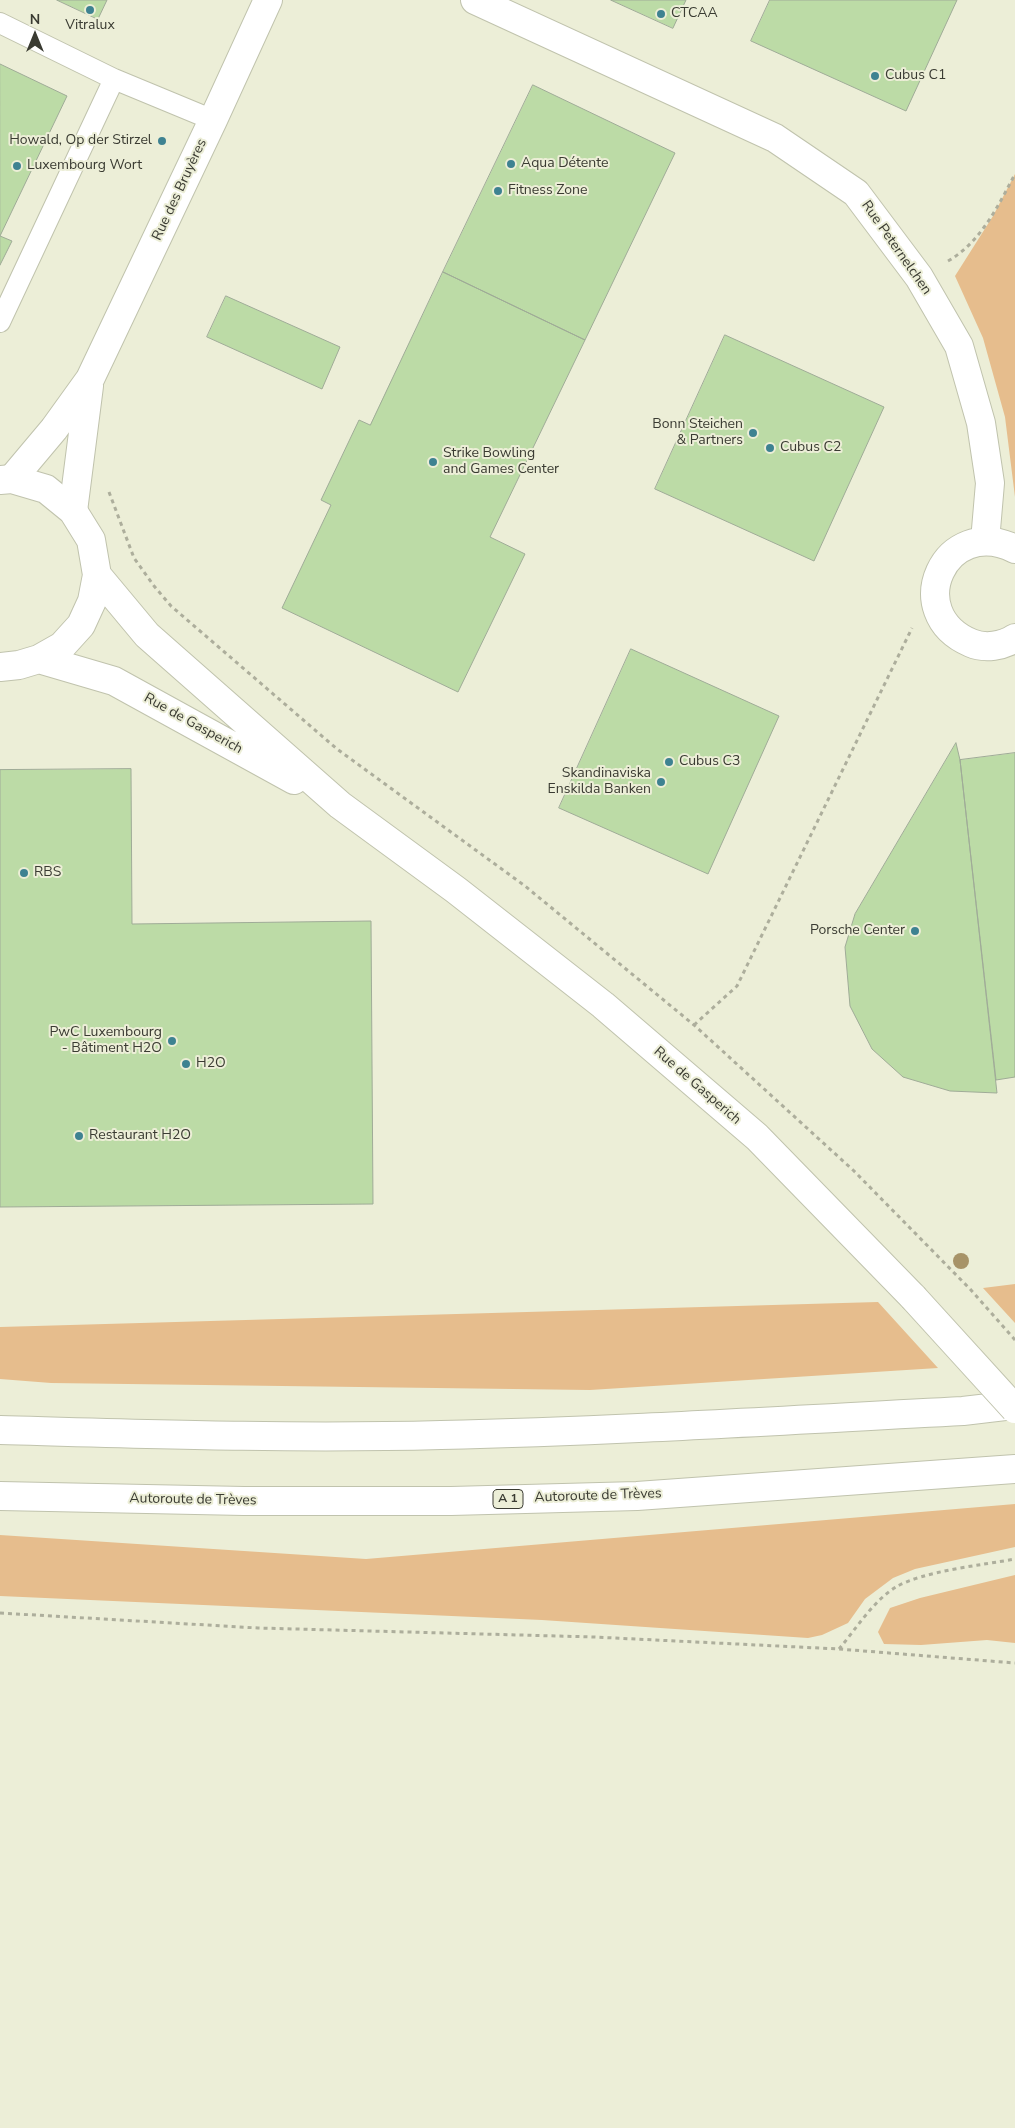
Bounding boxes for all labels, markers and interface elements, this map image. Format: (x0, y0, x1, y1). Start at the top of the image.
marker: Vitralux (84, 4, 96, 16)
place label: CTCAA (671, 6, 718, 22)
marker: CTCAA (655, 8, 667, 20)
north arrow (10, 10, 60, 60)
text: N (30, 10, 40, 29)
place label: Vitralux (65, 18, 115, 34)
place label: Cubus C1 (885, 68, 946, 84)
marker: Cubus C1 (869, 70, 881, 82)
place label: Howald, Op der Stirzel (9, 133, 152, 149)
marker: Howald, Op der Stirzel (156, 135, 168, 147)
street label: Rue des Bruyères (149, 137, 211, 243)
place label: Aqua Détente (521, 156, 609, 172)
place label: Luxembourg Wort (27, 158, 142, 174)
marker: Aqua Détente (505, 158, 517, 170)
marker: Luxembourg Wort (11, 160, 23, 172)
place label: Fitness Zone (508, 183, 588, 199)
marker: Fitness Zone (492, 185, 504, 197)
street label: Rue Peternelchen (857, 198, 935, 298)
place label: Bonn Steichen & Partners (652, 417, 743, 450)
marker: Bonn Steichen & Partners (747, 427, 759, 439)
place label: Cubus C2 (780, 440, 841, 456)
marker: Cubus C2 (764, 442, 776, 454)
place label: Strike Bowling and Games Center (443, 446, 559, 478)
marker: Strike Bowling and Games Center (427, 456, 439, 468)
street label: Rue de Gasperich (141, 690, 245, 758)
place label: Cubus C3 (679, 754, 740, 770)
marker: Cubus C3 (663, 756, 675, 768)
place label: Skandinaviska Enskilda Banken (548, 766, 651, 799)
marker: Skandinaviska Enskilda Banken (655, 776, 667, 788)
place label: RBS (34, 865, 61, 881)
marker: RBS (18, 867, 30, 879)
place label: Porsche Center (810, 923, 905, 939)
marker: Porsche Center (909, 925, 921, 937)
place label: PwC Luxembourg - Bâtiment H2O (49, 1025, 162, 1058)
marker: PwC Luxembourg - Bâtiment H2O (166, 1035, 178, 1047)
street label: Rue de Gasperich (650, 1044, 744, 1128)
place label: H2O (196, 1056, 226, 1072)
marker: H2O (180, 1058, 192, 1070)
place label: Restaurant H2O (89, 1128, 191, 1144)
marker: Restaurant H2O (73, 1130, 85, 1142)
street label: Autoroute de Trèves (534, 1485, 662, 1507)
street label: Autoroute de Trèves (129, 1490, 257, 1510)
road number: A 1 (493, 1490, 523, 1508)

